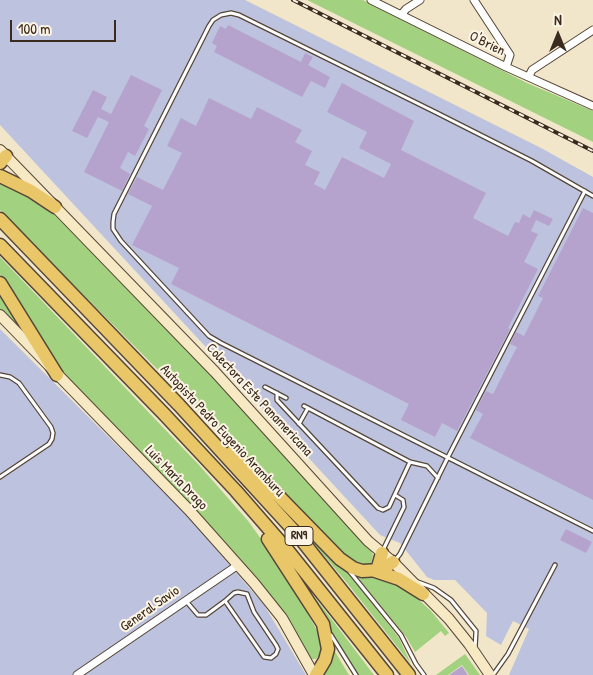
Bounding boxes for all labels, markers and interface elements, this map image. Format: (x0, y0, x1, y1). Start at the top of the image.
scale bar (12, 10, 119, 42)
north arrow (533, 10, 583, 60)
text: N (554, 10, 562, 29)
text: 100 m (18, 18, 51, 39)
street label: O'Brien (466, 28, 508, 60)
street label: Colectora Este Panamericana (202, 340, 316, 460)
street label: Autopista Pedro Eugenio Aramburu (156, 361, 288, 501)
street label: Luis María Drago (141, 442, 211, 514)
road number: RN9 (285, 526, 313, 546)
street label: General Savio (117, 583, 183, 635)

